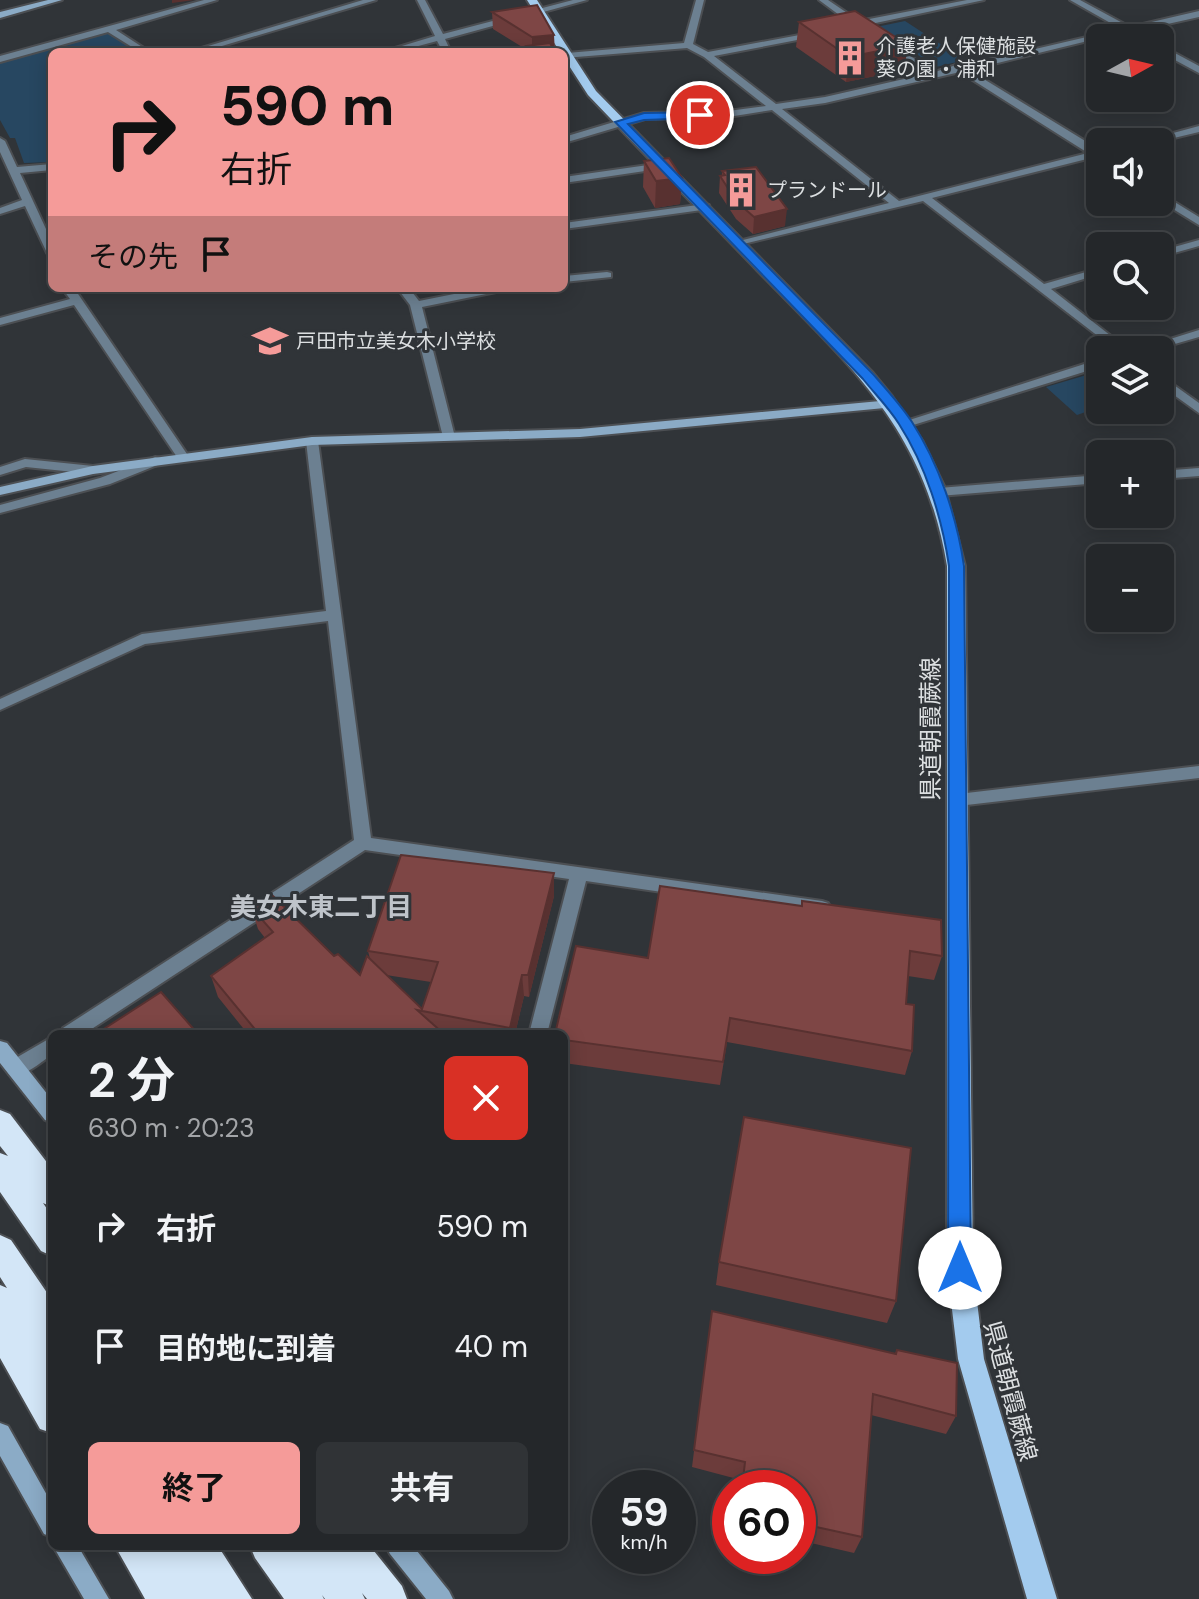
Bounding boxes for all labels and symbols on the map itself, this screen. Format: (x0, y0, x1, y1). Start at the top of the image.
north arrow (1086, 24, 1174, 112)
place label: 介護老人保健施設 葵の園・浦和 (876, 33, 1036, 82)
building icon: 介護老人保健施設 葵の園・浦和 (831, 39, 869, 77)
pin (666, 81, 734, 149)
building icon: プランドール (722, 171, 760, 209)
place label: プランドール (767, 177, 887, 203)
school or university icon: 戸田市立美女木小学校 (251, 322, 289, 360)
place label: 戸田市立美女木小学校 (296, 328, 496, 354)
street label: 県道朝霞蕨線 (915, 657, 946, 801)
district label: 美女木東二丁目 (230, 890, 412, 924)
position arrow (918, 1226, 1002, 1310)
street label: 県道朝霞蕨線 (977, 1317, 1044, 1464)
speed limit sign: 60 (712, 1470, 816, 1574)

